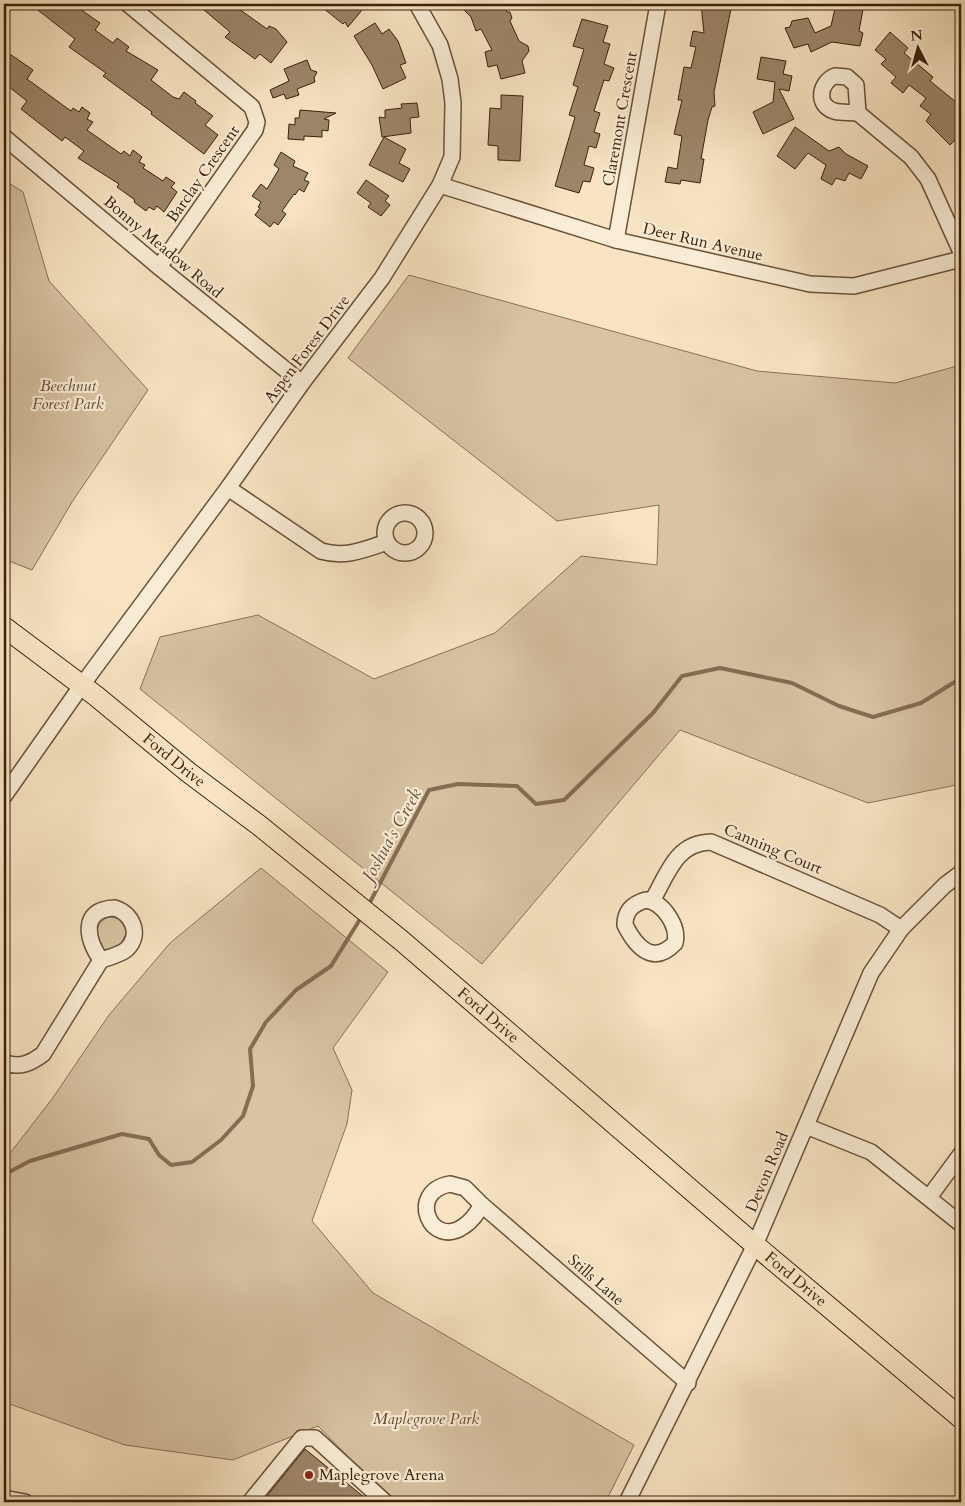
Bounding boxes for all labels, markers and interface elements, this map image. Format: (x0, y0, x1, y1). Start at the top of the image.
north arrow (892, 22, 942, 72)
text: N (910, 25, 924, 46)
street label: Claremont Crescent (597, 50, 643, 188)
street label: Barclay Crescent (161, 121, 245, 227)
street label: Bonny Meadow Road (99, 191, 228, 304)
street label: Deer Run Avenue (641, 217, 765, 267)
street label: Aspen Forest Drive (259, 290, 355, 408)
park label: Beechnut Forest Park (32, 375, 104, 415)
street label: Ford Drive (138, 728, 210, 792)
water label: Joshua's Creek (354, 784, 428, 890)
street label: Canning Court (720, 818, 826, 880)
street label: Ford Drive (453, 983, 524, 1048)
street label: Devon Road (740, 1128, 794, 1216)
street label: Ford Drive (760, 1247, 831, 1312)
street label: Stills Lane (563, 1249, 629, 1311)
park label: Maplegrove Park (373, 1408, 479, 1430)
place label: Maplegrove Arena (319, 1464, 445, 1486)
marker: Maplegrove Arena (303, 1469, 315, 1481)

